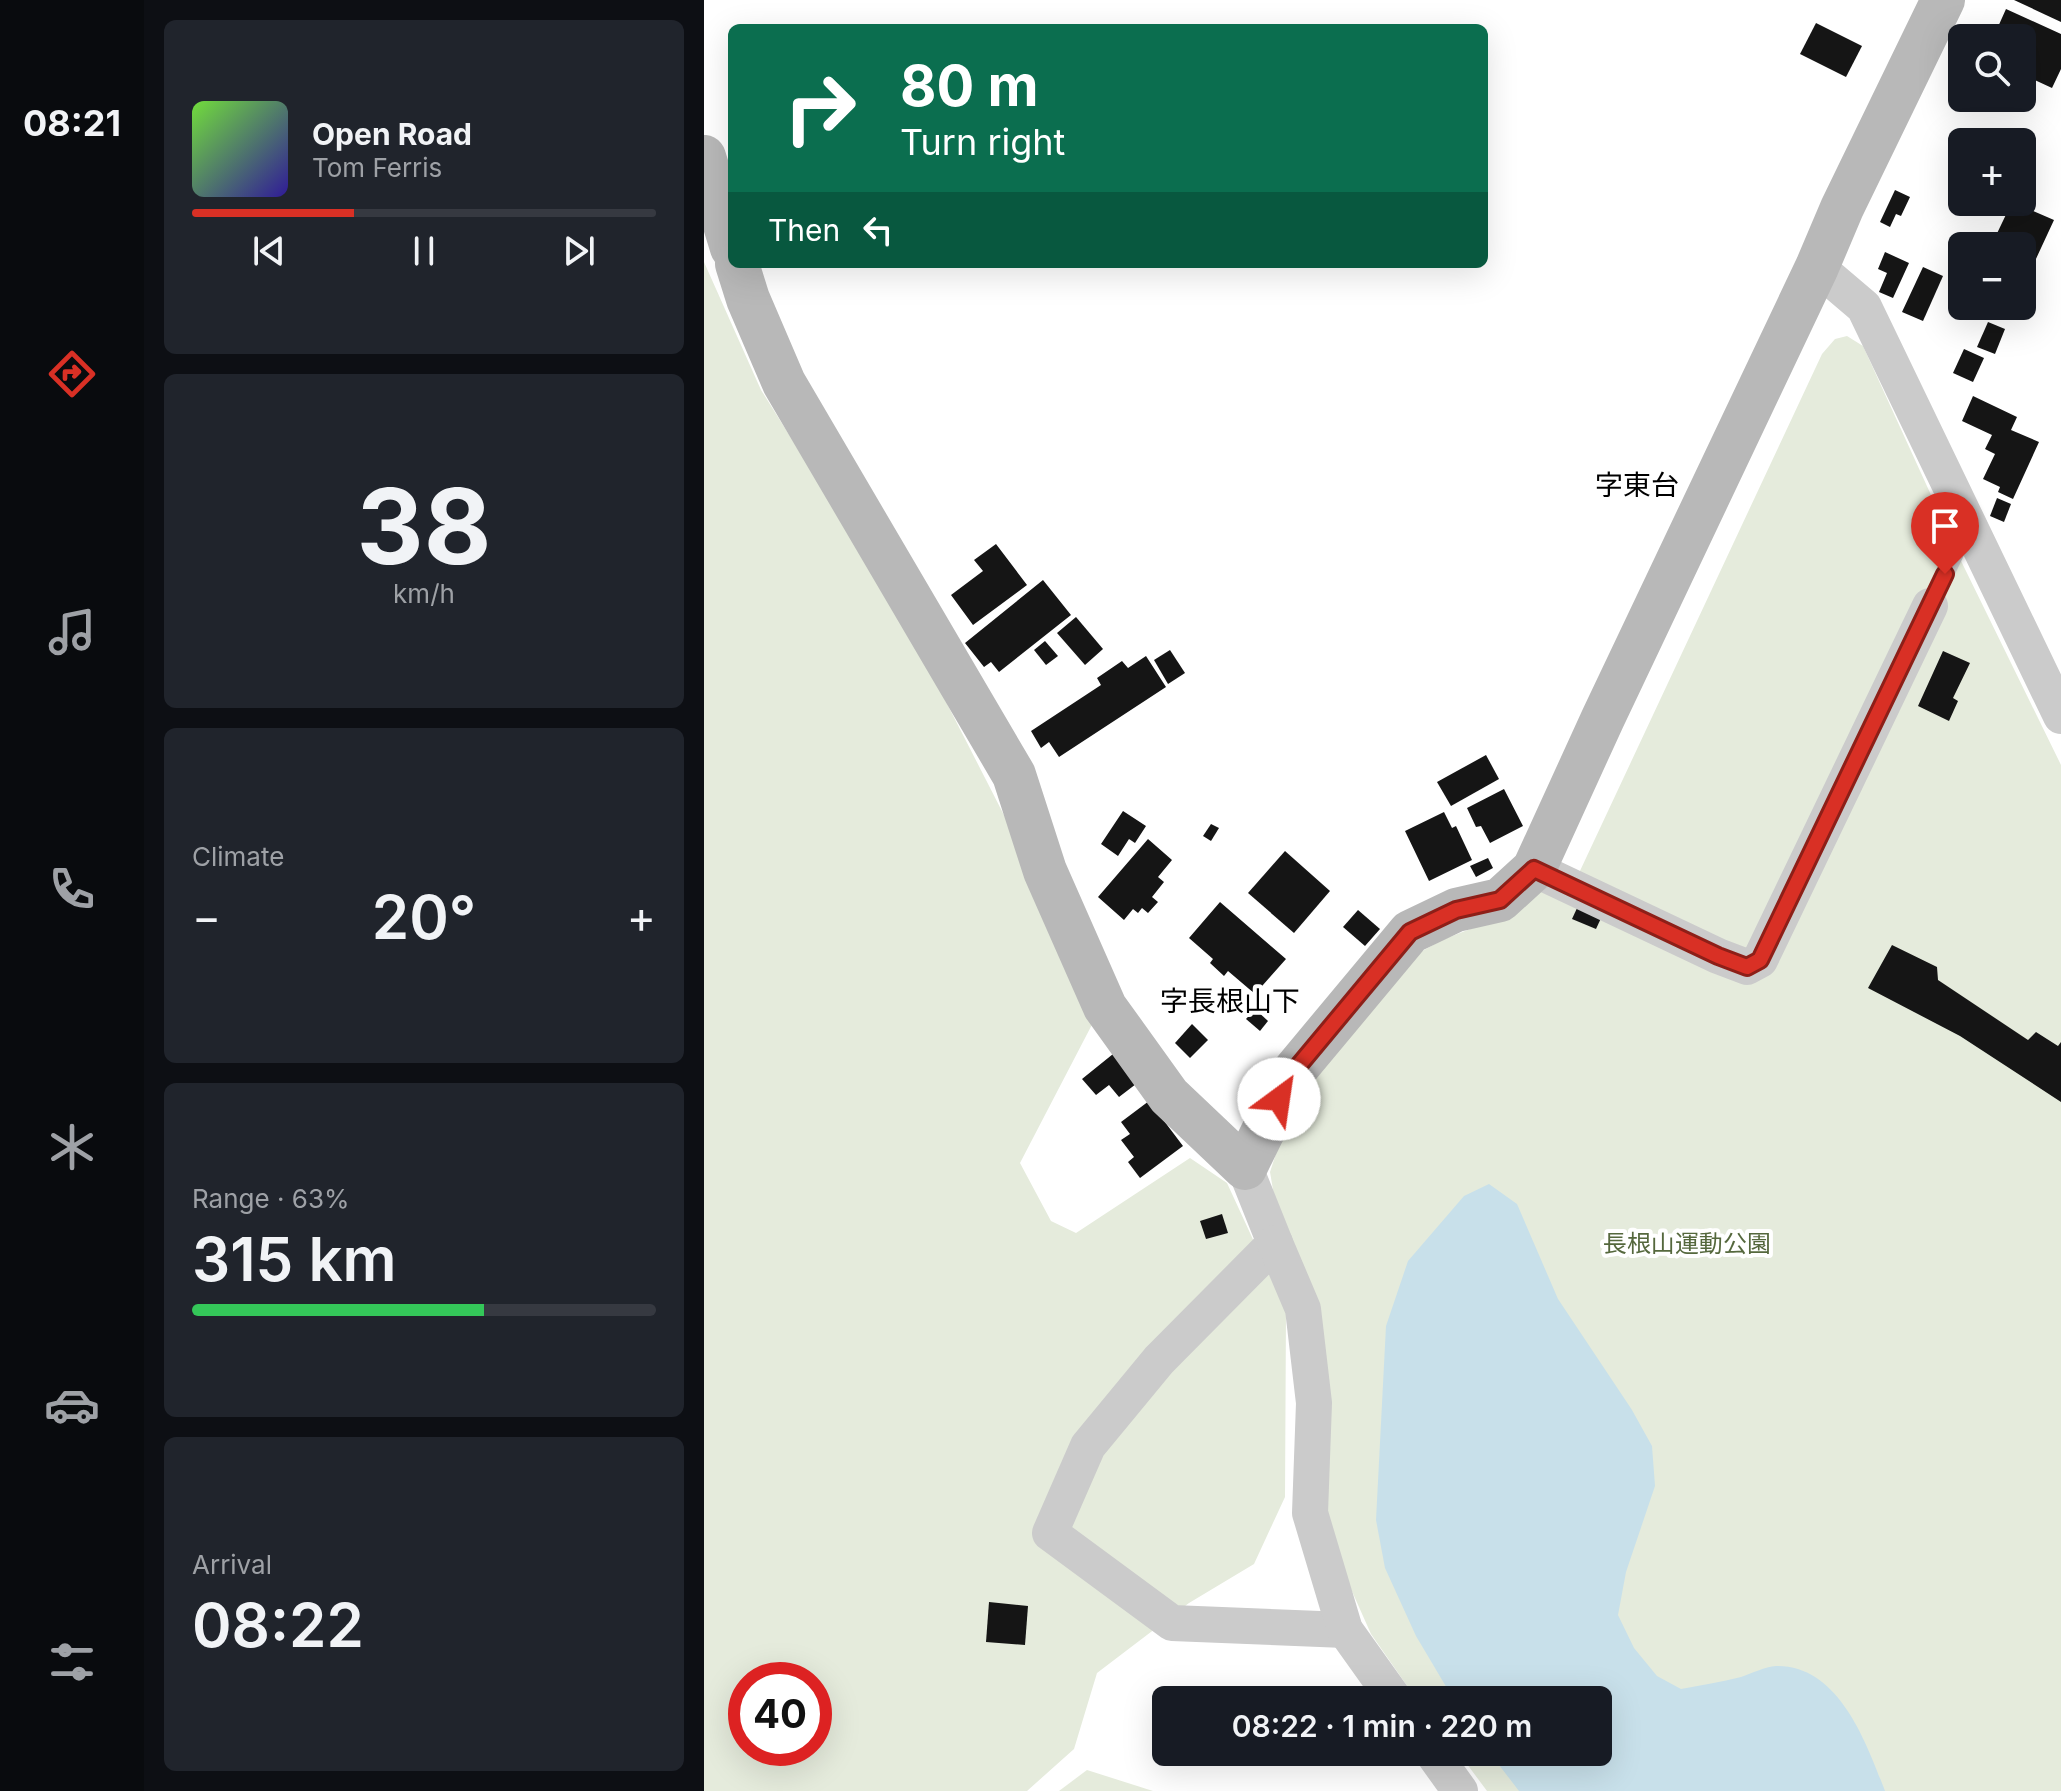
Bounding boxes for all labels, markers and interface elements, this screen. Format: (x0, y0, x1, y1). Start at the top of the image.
map controls (1948, 24, 2036, 320)
button: search (1948, 24, 2036, 112)
text: 80 m (900, 52, 1039, 120)
icon: right (768, 56, 872, 160)
text: 08:21 (23, 101, 121, 145)
text: Open Road (312, 116, 472, 152)
text: Turn right (900, 120, 1065, 164)
button: + (1948, 128, 2036, 216)
text: Tom Ferris (312, 152, 442, 183)
icon: left (856, 208, 900, 252)
text: Then (768, 212, 840, 248)
icon: previous (247, 229, 291, 273)
icon: pause (402, 229, 446, 273)
icon: next (557, 229, 601, 273)
button: − (1948, 232, 2036, 320)
icon: directions (44, 346, 100, 402)
text: 38 (357, 463, 491, 589)
district label: 字東台 (1595, 468, 1679, 502)
pin (1911, 492, 1979, 574)
icon: arrive (1923, 504, 1967, 548)
text: km/h (393, 578, 455, 609)
icon: music (44, 604, 100, 660)
text: Climate (192, 841, 284, 872)
icon: phone (44, 861, 100, 917)
text: 20° (372, 881, 476, 953)
text: − (192, 890, 221, 944)
text: + (627, 890, 656, 944)
district label: 字長根山下 (1160, 984, 1300, 1018)
position arrow (1237, 1057, 1321, 1141)
icon: climate (44, 1119, 100, 1175)
text: Range · 63% (192, 1183, 350, 1214)
text: 315 km (192, 1223, 397, 1295)
park label: 長根山運動公園 (1603, 1229, 1771, 1258)
icon: car (44, 1377, 100, 1433)
text: Arrival (192, 1549, 272, 1580)
text: 08:22 (192, 1589, 364, 1661)
icon: filters (44, 1634, 100, 1690)
speed limit sign: 40 (728, 1662, 832, 1766)
text: 08:22 · 1 min · 220 m (1232, 1708, 1532, 1744)

